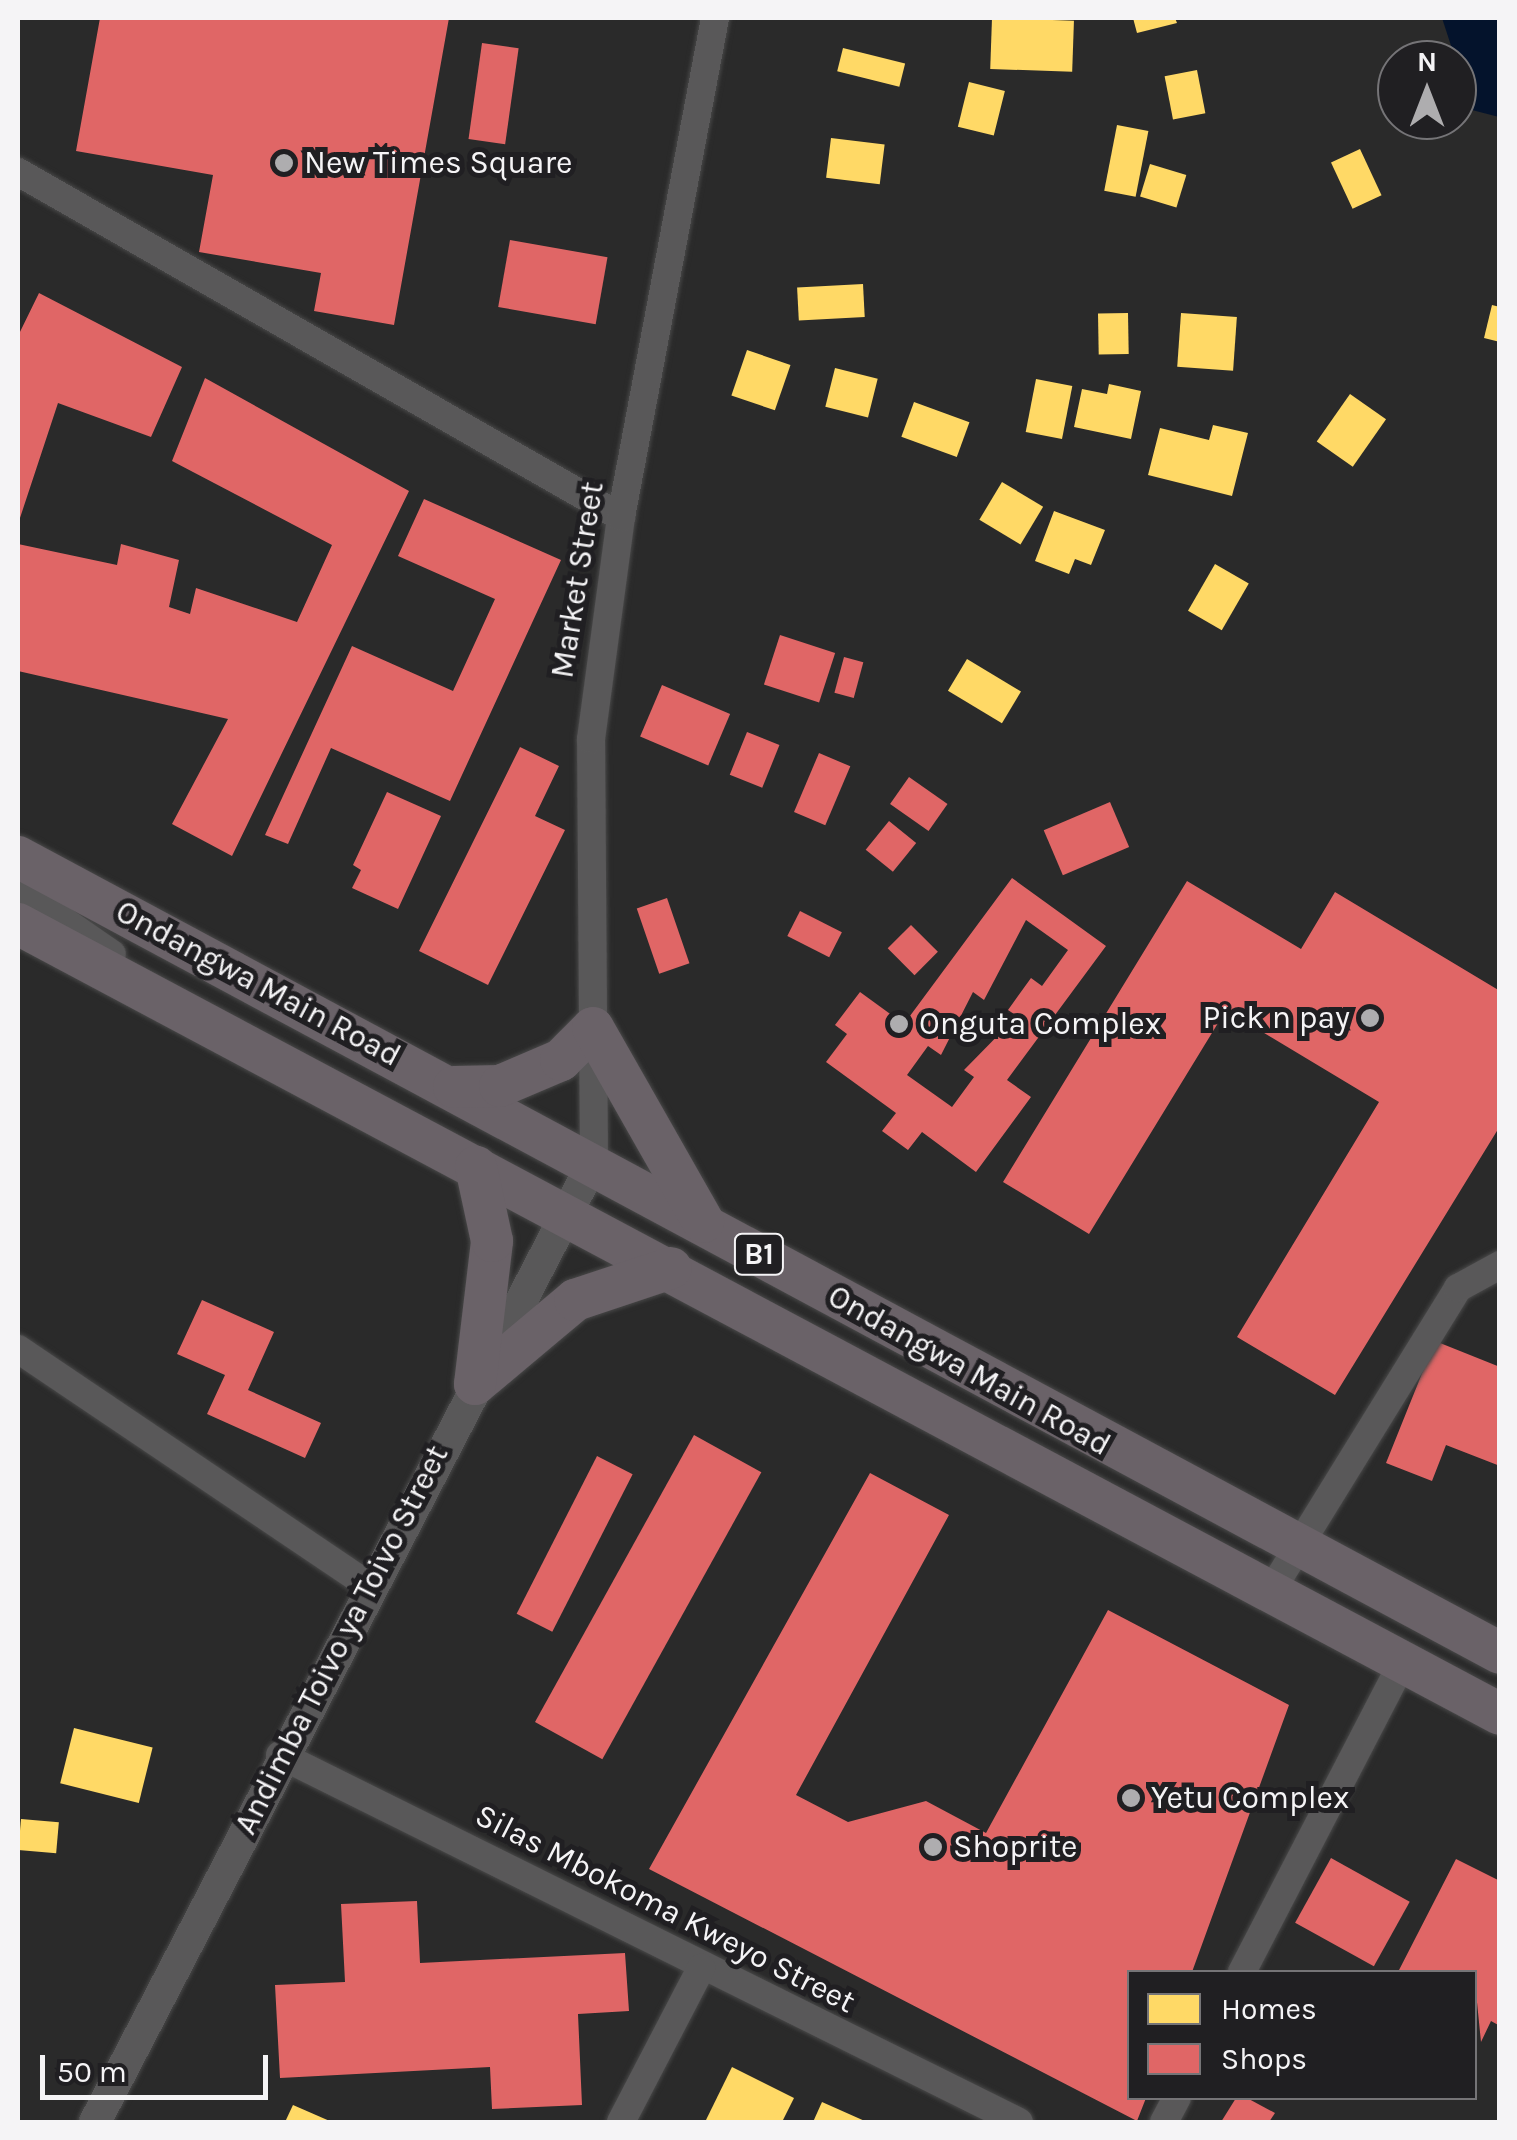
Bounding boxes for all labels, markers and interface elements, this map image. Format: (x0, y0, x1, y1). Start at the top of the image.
north arrow (1377, 40, 1477, 140)
text: N (1417, 45, 1437, 78)
place label: New Times Square (304, 144, 572, 182)
marker: New Times Square (273, 152, 295, 174)
street label: Market Street (544, 479, 612, 681)
street label: Ondangwa Main Road (109, 893, 407, 1075)
place label: Pick n pay (1202, 999, 1350, 1037)
place label: Onguta Complex (919, 1005, 1161, 1043)
marker: Pick n pay (1359, 1007, 1381, 1029)
marker: Onguta Complex (888, 1013, 910, 1035)
road number: B1 (732, 1229, 786, 1279)
street label: Ondangwa Main Road (821, 1277, 1117, 1465)
street label: Andimba Toivo ya Toivo Street (227, 1439, 457, 1841)
place label: Yetu Complex (1151, 1779, 1349, 1817)
marker: Yetu Complex (1120, 1787, 1142, 1809)
street label: Silas Mbokoma Kweyo Street (469, 1796, 861, 2022)
place label: Shoprite (953, 1828, 1077, 1866)
marker: Shoprite (922, 1836, 944, 1858)
legend (1127, 1970, 1477, 2100)
text: Homes (1221, 1991, 1317, 2027)
scale bar (45, 2035, 272, 2097)
text: Shops (1221, 2041, 1307, 2077)
text: 50 m (57, 2054, 127, 2090)

